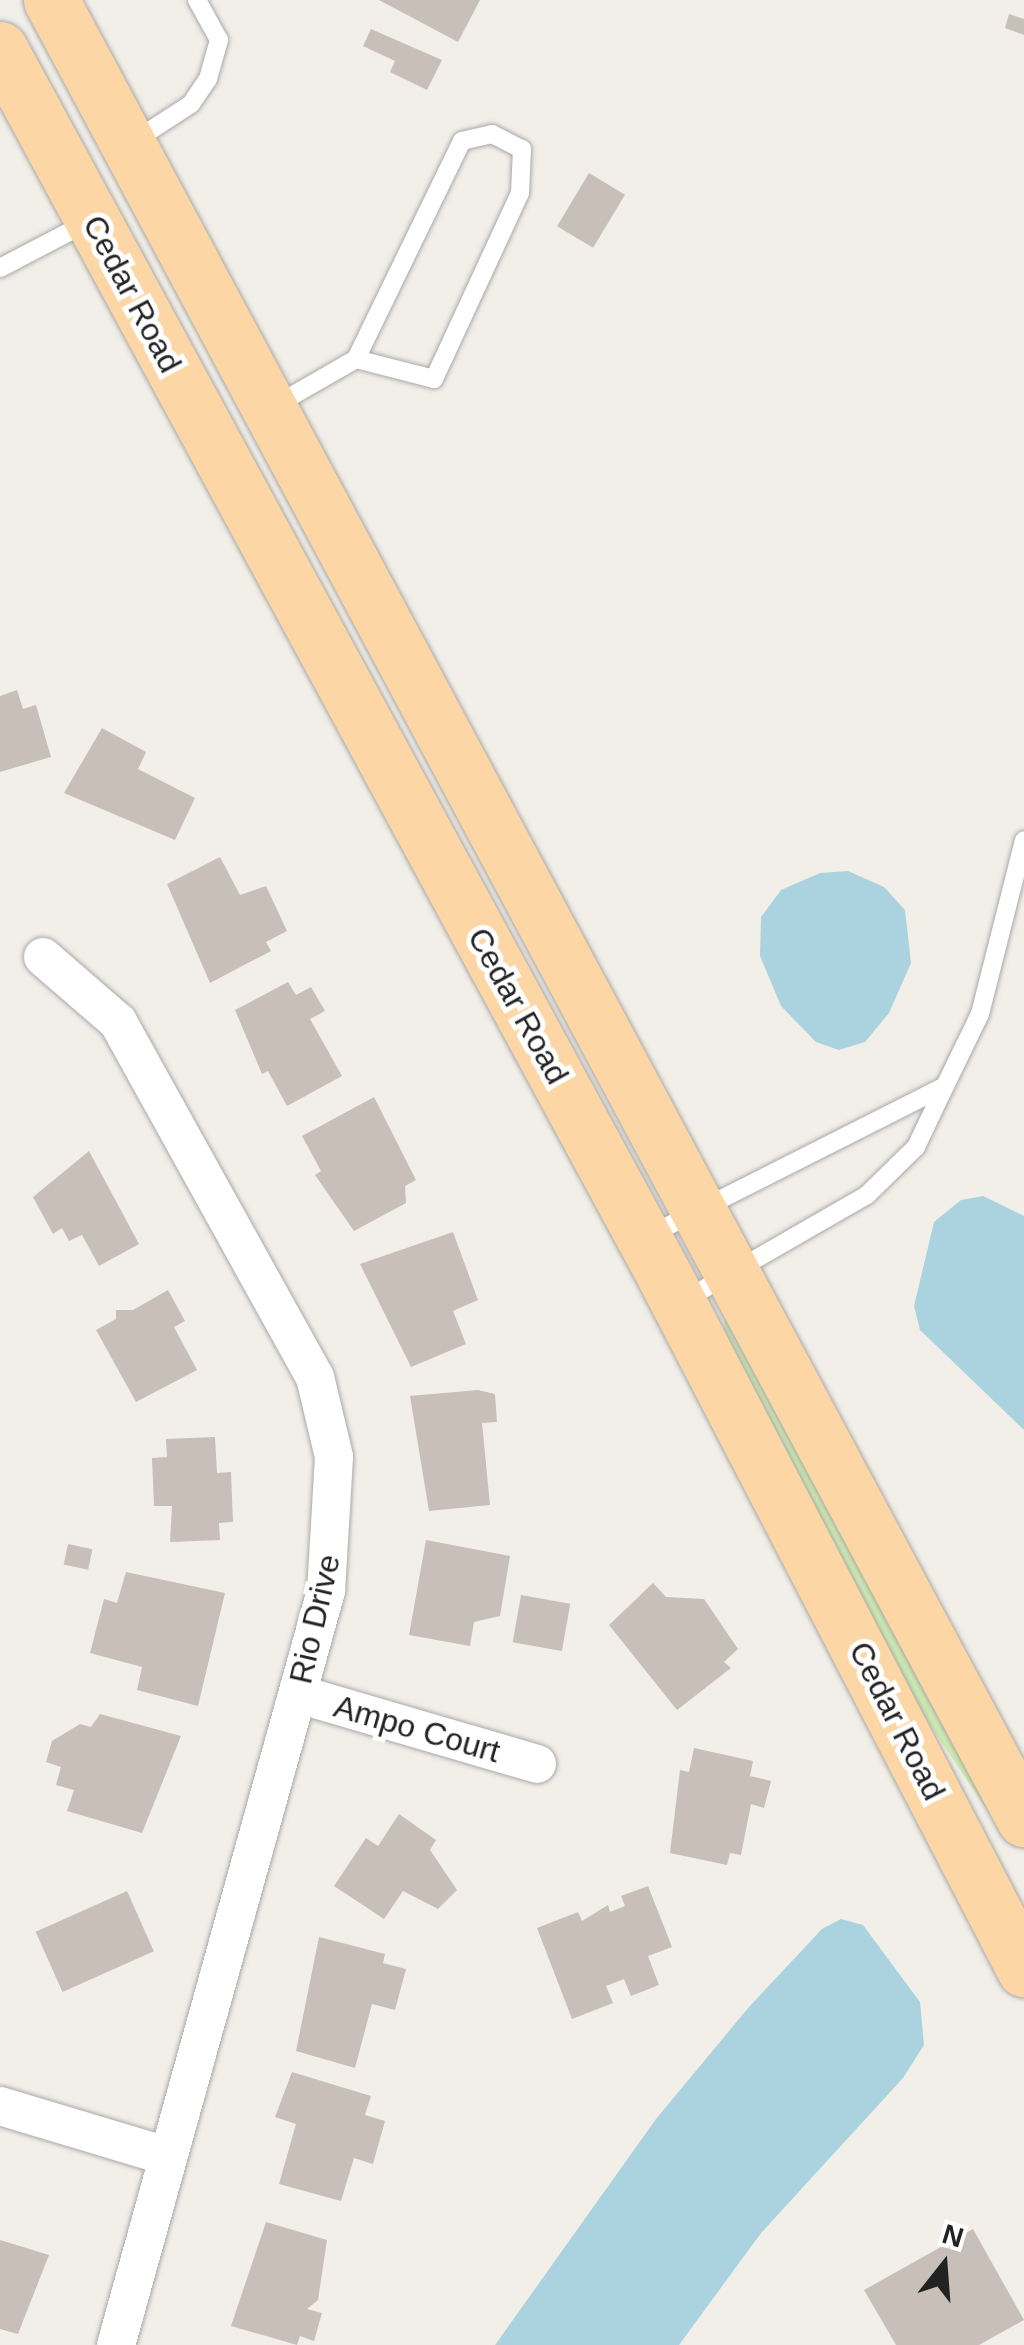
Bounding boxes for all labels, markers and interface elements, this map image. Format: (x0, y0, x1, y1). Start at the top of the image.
street label: Cedar Road (75, 209, 189, 379)
street label: Cedar Road (459, 921, 577, 1091)
street label: Rio Drive (281, 1551, 349, 1687)
street label: Cedar Road (841, 1635, 953, 1807)
street label: Ampo Court (330, 1687, 504, 1771)
north arrow (894, 2215, 994, 2315)
text: N (939, 2218, 967, 2254)

